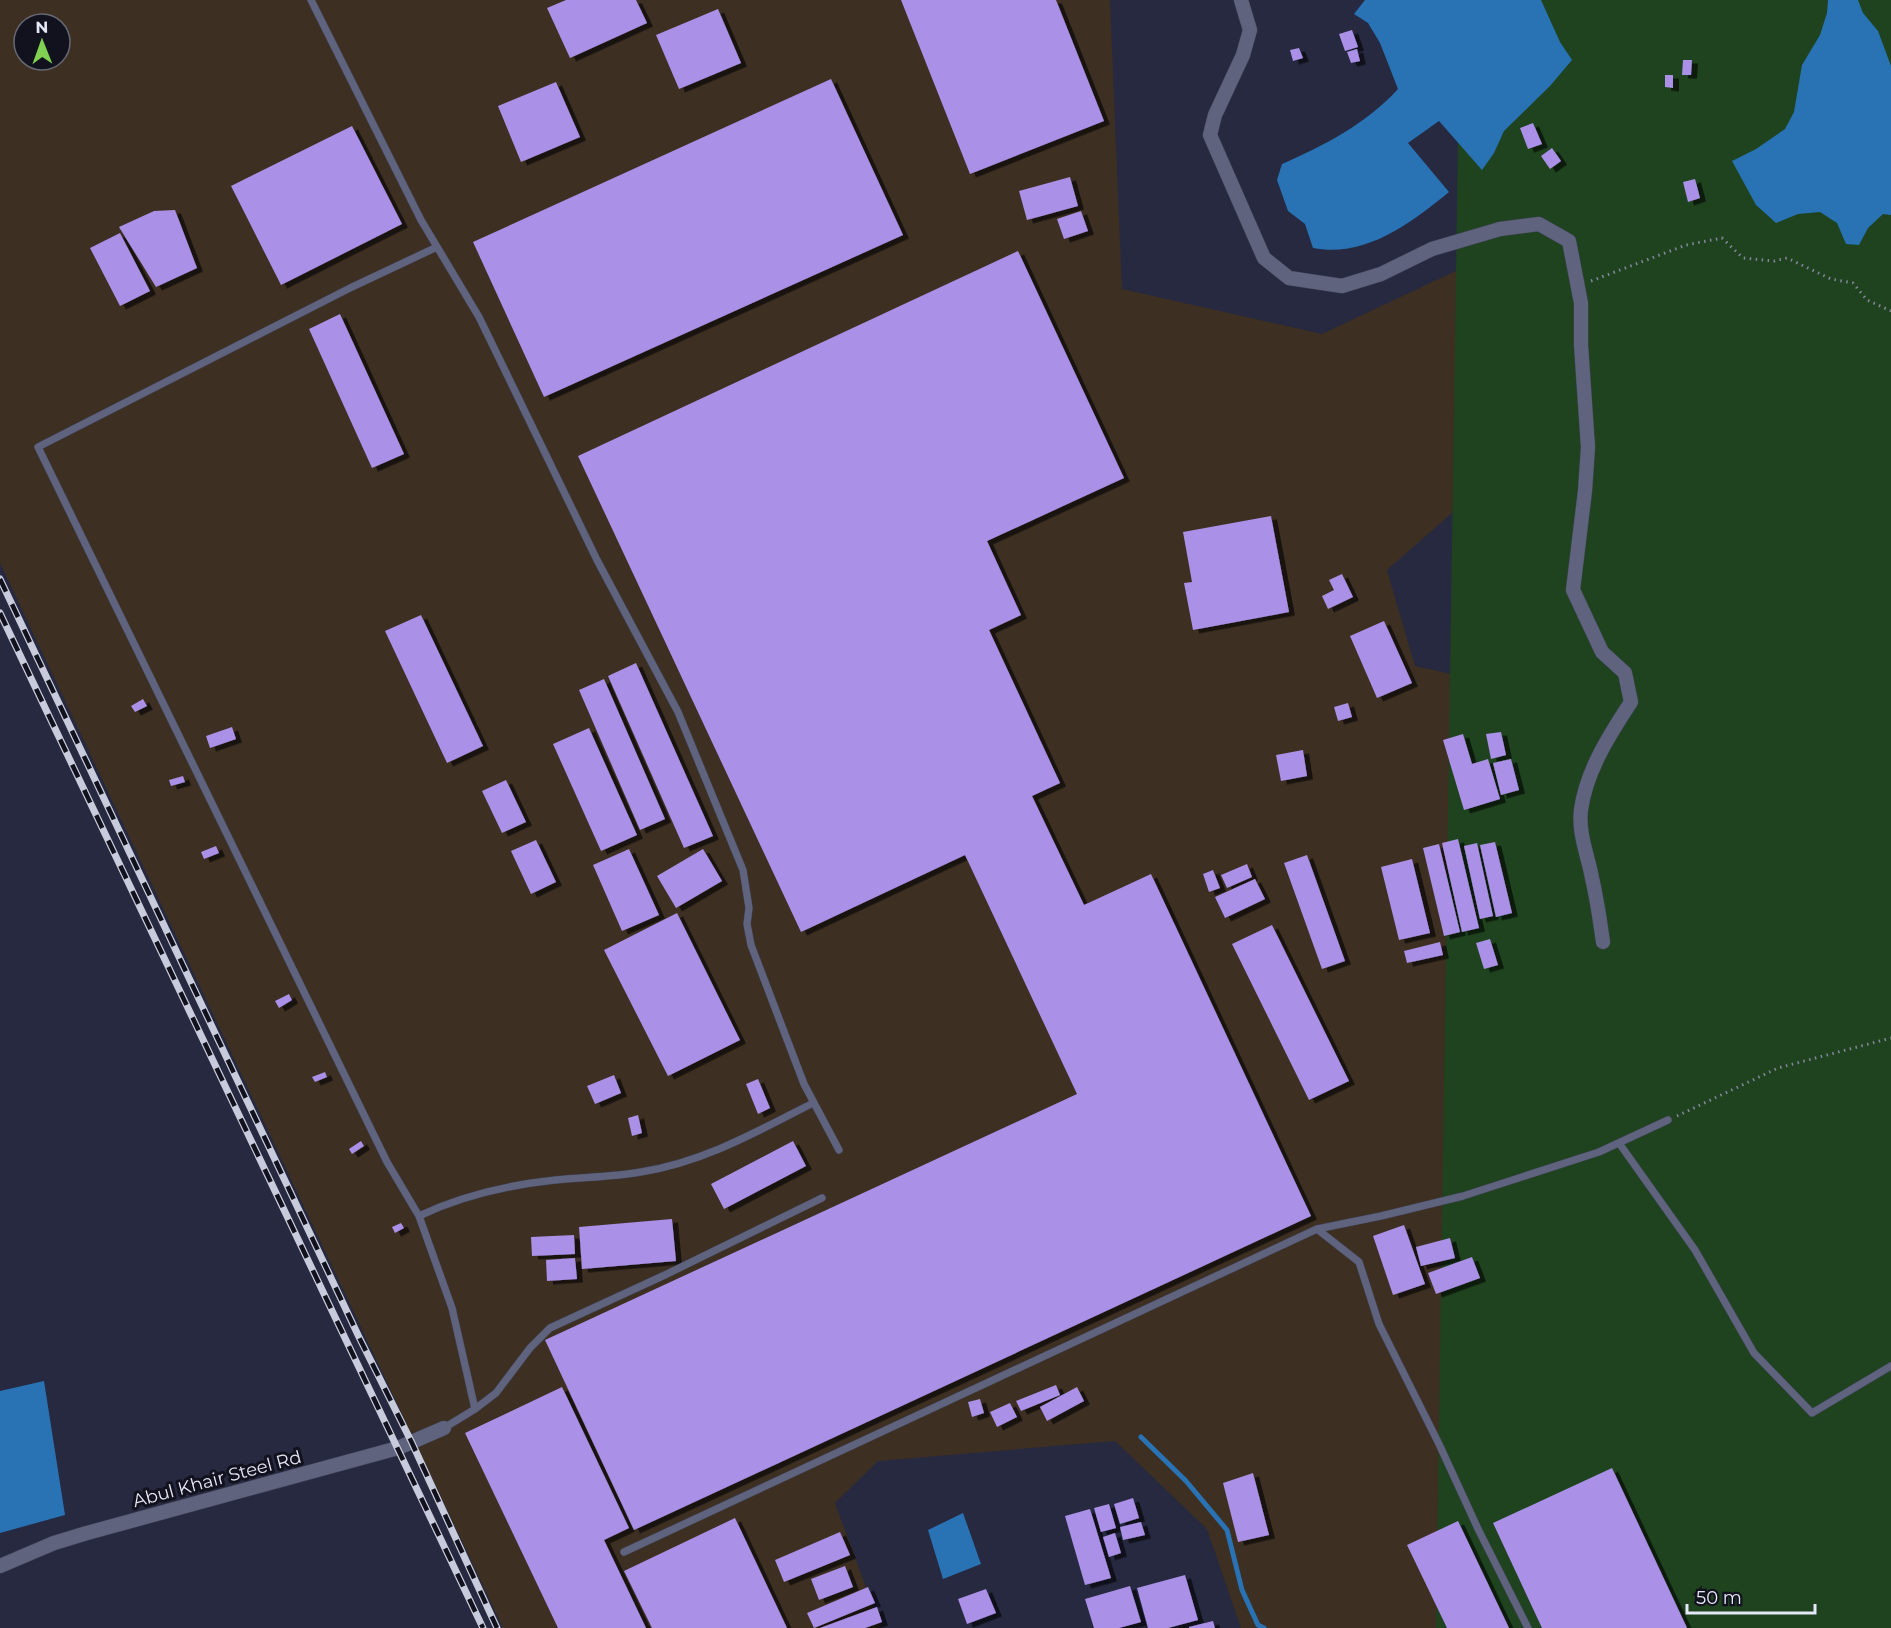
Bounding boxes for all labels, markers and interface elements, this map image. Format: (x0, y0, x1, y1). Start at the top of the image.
north arrow (12, 12, 72, 72)
text: N (35, 18, 48, 37)
street label: Abul Khair Steel Rd (130, 1446, 304, 1512)
scale bar (1687, 1577, 1814, 1615)
text: 50 m (1696, 1587, 1742, 1609)

